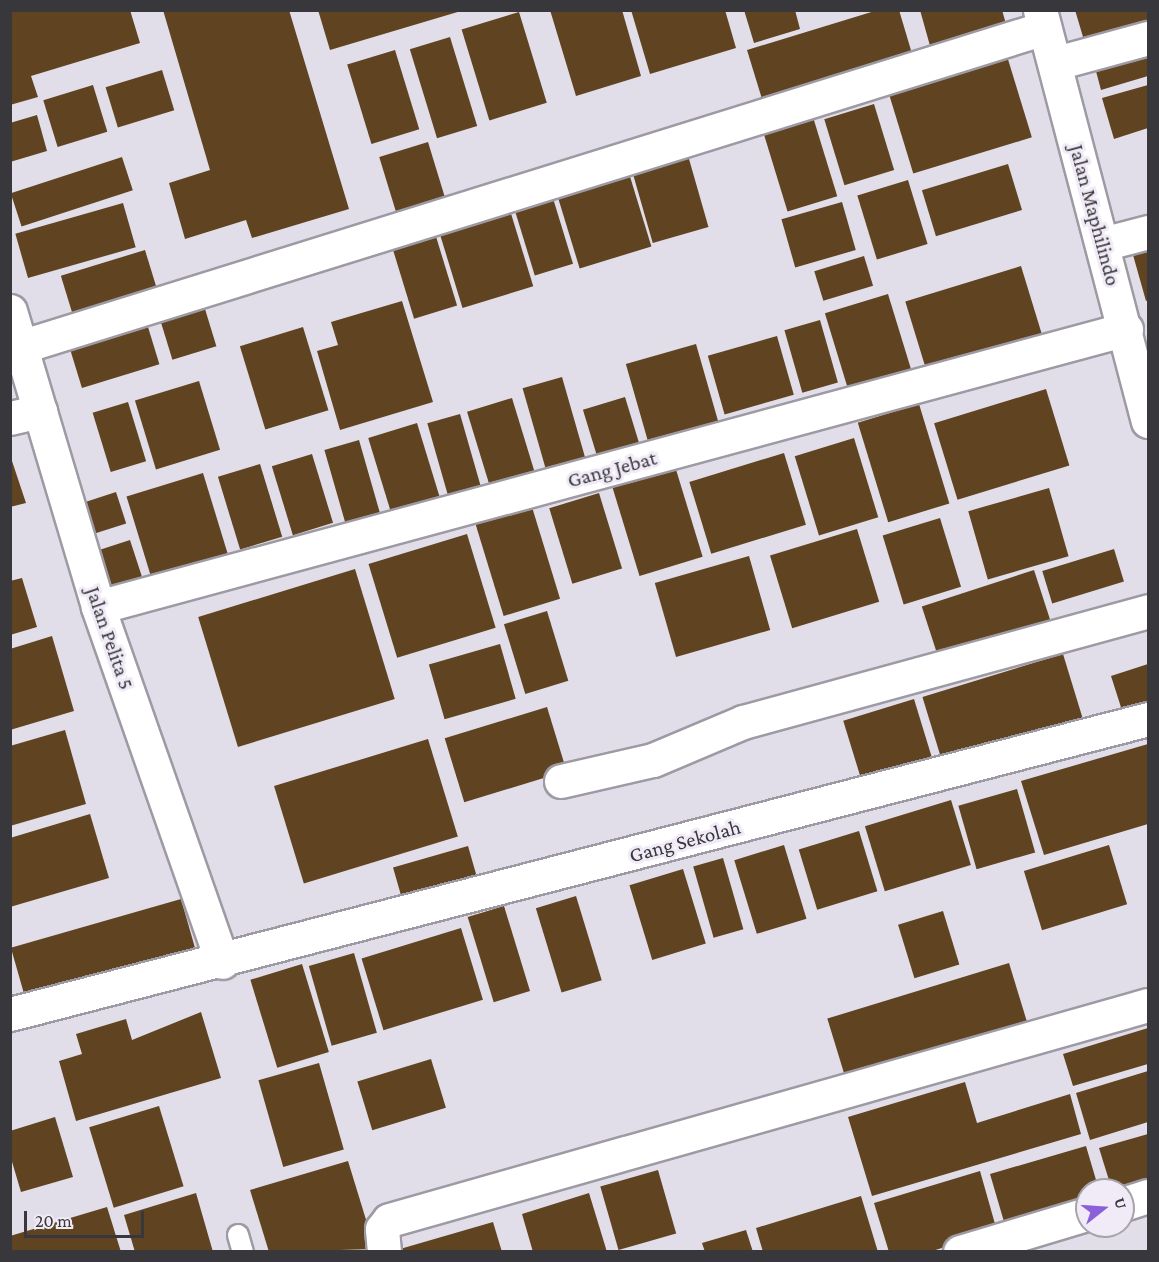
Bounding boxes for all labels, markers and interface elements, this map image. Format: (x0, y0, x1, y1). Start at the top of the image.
street label: Jalan Maphilindo (1064, 142, 1126, 288)
street label: Gang Jebat (565, 445, 659, 493)
street label: Jalan Pelita 5 (81, 583, 139, 693)
street label: Gang Sekolah (627, 814, 743, 868)
north arrow (1075, 1178, 1135, 1238)
text: U (1111, 1195, 1131, 1211)
scale bar (27, 1199, 147, 1237)
text: 20 m (35, 1211, 72, 1231)

